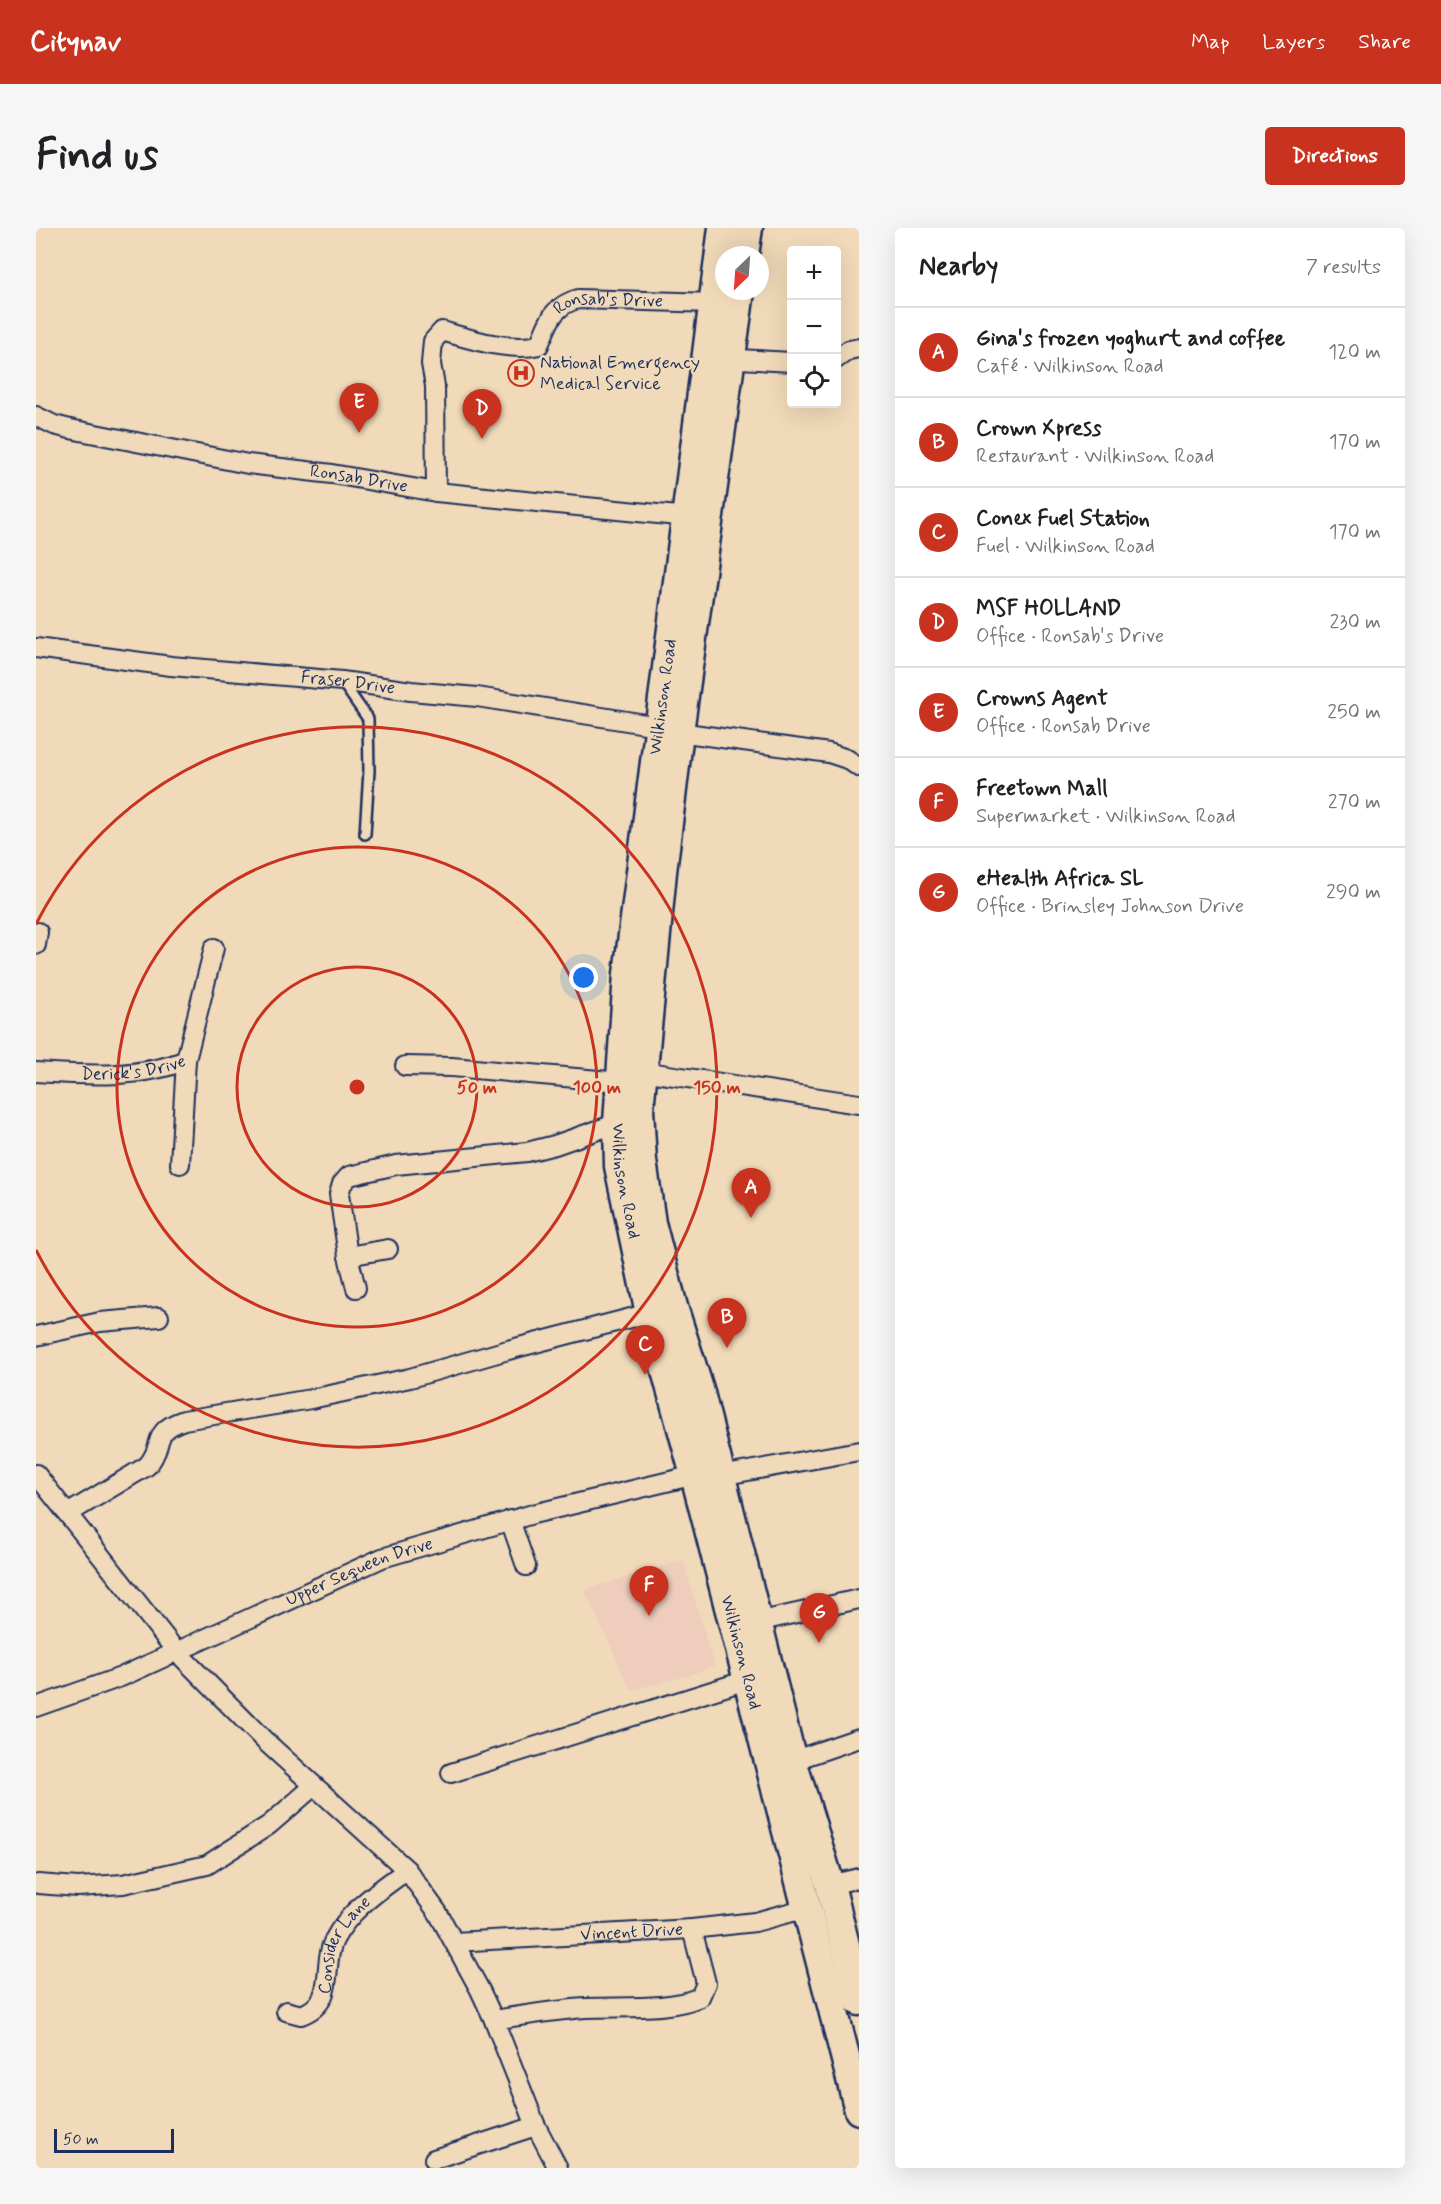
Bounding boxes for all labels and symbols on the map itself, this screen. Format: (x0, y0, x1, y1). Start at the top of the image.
north arrow (715, 246, 769, 300)
street label: Ronsab's Drive (548, 287, 663, 320)
place label: National Emergency Medical Service (540, 351, 700, 396)
hospital icon: National Emergency Medical Service (506, 358, 536, 388)
pin: E (340, 384, 378, 433)
pin: D (462, 390, 502, 439)
street label: Ronsab Drive (309, 459, 410, 499)
street label: Wilkinson Road (643, 637, 683, 757)
street label: Fraser Drive (300, 665, 397, 701)
your location (569, 963, 598, 992)
street label: Derick's Drive (81, 1049, 189, 1087)
text: 50 m (457, 1076, 497, 1100)
text: 100 m (573, 1076, 621, 1100)
text: 150 m (693, 1076, 741, 1100)
centre of rings (347, 1077, 367, 1097)
street label: Wilkinson Road (606, 1123, 646, 1241)
pin: A (732, 1168, 770, 1218)
pin: B (708, 1298, 746, 1348)
pin: C (626, 1326, 664, 1375)
street label: Upper Sequeen Drive (282, 1532, 436, 1612)
pin: F (630, 1566, 668, 1616)
street label: Wilkinson Road (715, 1593, 767, 1712)
pin: G (800, 1594, 838, 1643)
street label: Consider Lane (312, 1890, 376, 1996)
street label: Vincent Drive (580, 1918, 684, 1947)
scale bar (54, 2126, 174, 2154)

